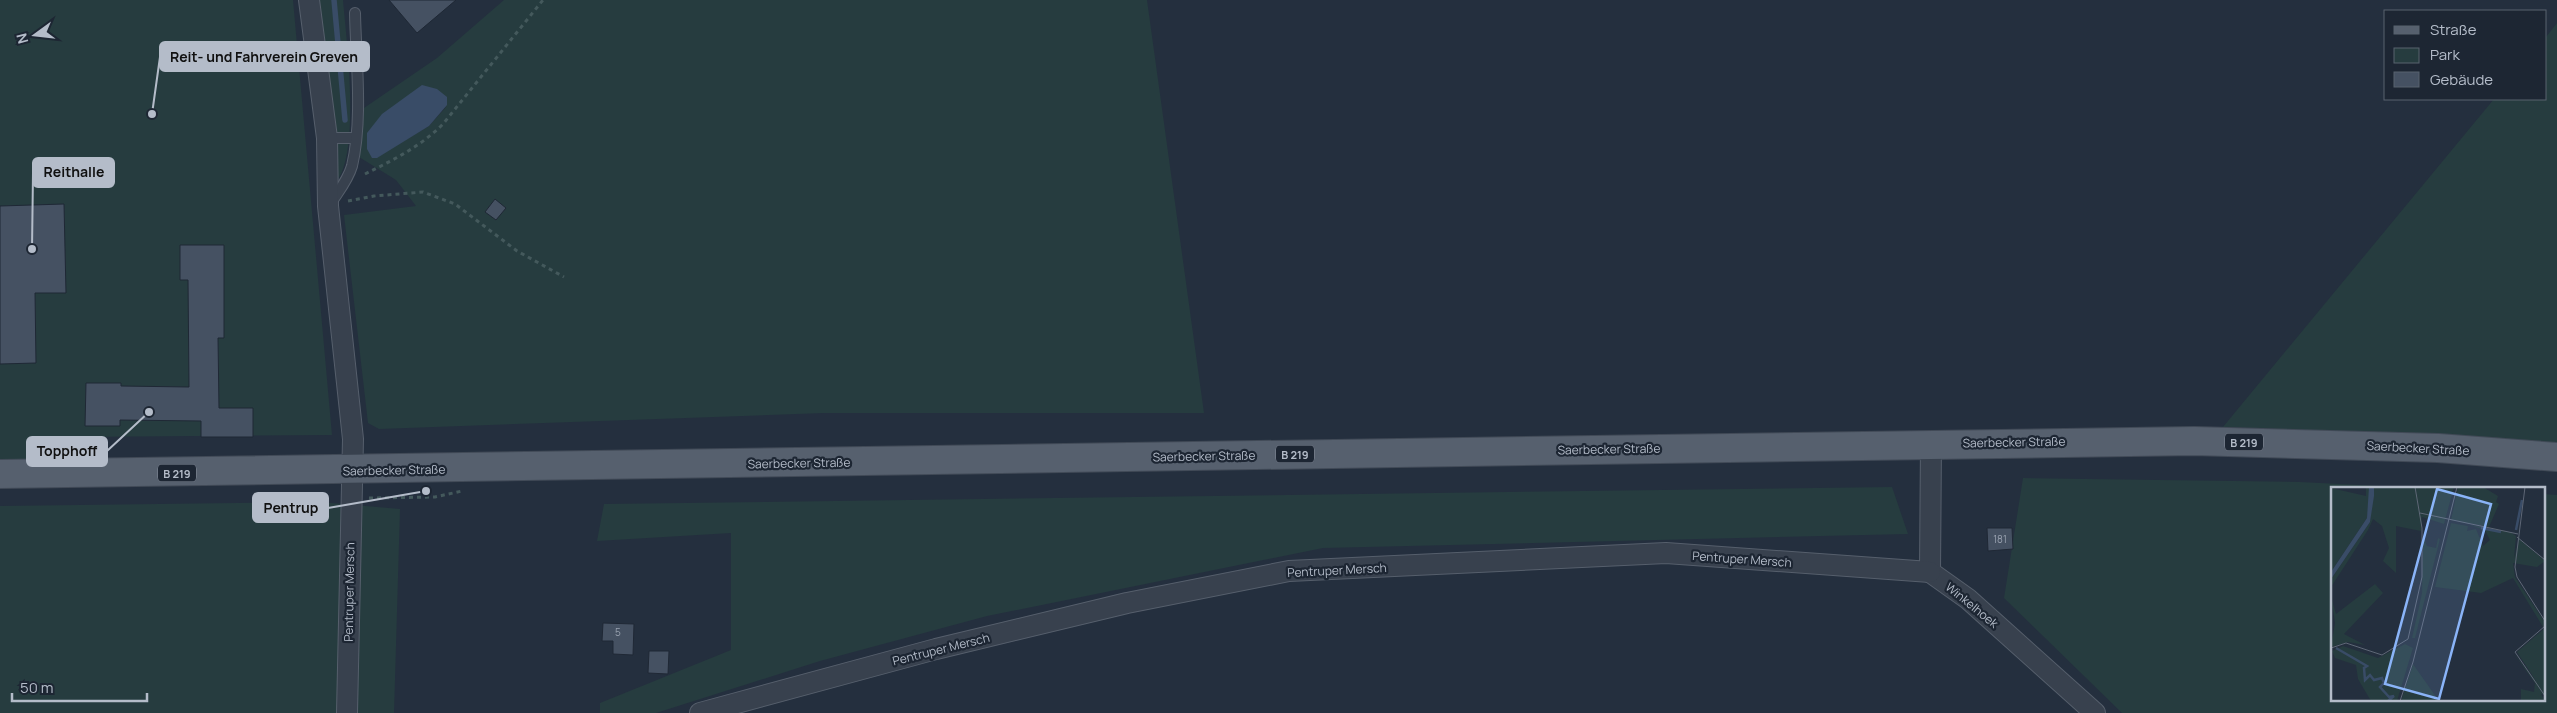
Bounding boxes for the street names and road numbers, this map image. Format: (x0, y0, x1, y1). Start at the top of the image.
street label: Saerbecker Straße (1962, 433, 2066, 451)
road number: B 219 (2225, 434, 2263, 451)
street label: Saerbecker Straße (2366, 437, 2470, 459)
street label: Saerbecker Straße (1557, 440, 1661, 458)
road number: B 219 (1276, 446, 1314, 462)
street label: Saerbecker Straße (1152, 447, 1256, 465)
street label: Saerbecker Straße (747, 454, 851, 472)
street label: Saerbecker Straße (342, 461, 446, 479)
road number: B 219 (158, 464, 196, 482)
street label: Pentruper Mersch (340, 542, 358, 642)
street label: Pentruper Mersch (1692, 547, 1792, 571)
street label: Pentruper Mersch (1287, 559, 1387, 581)
street label: Winkelhoek (1942, 578, 2003, 632)
street label: Pentruper Mersch (891, 629, 991, 669)

